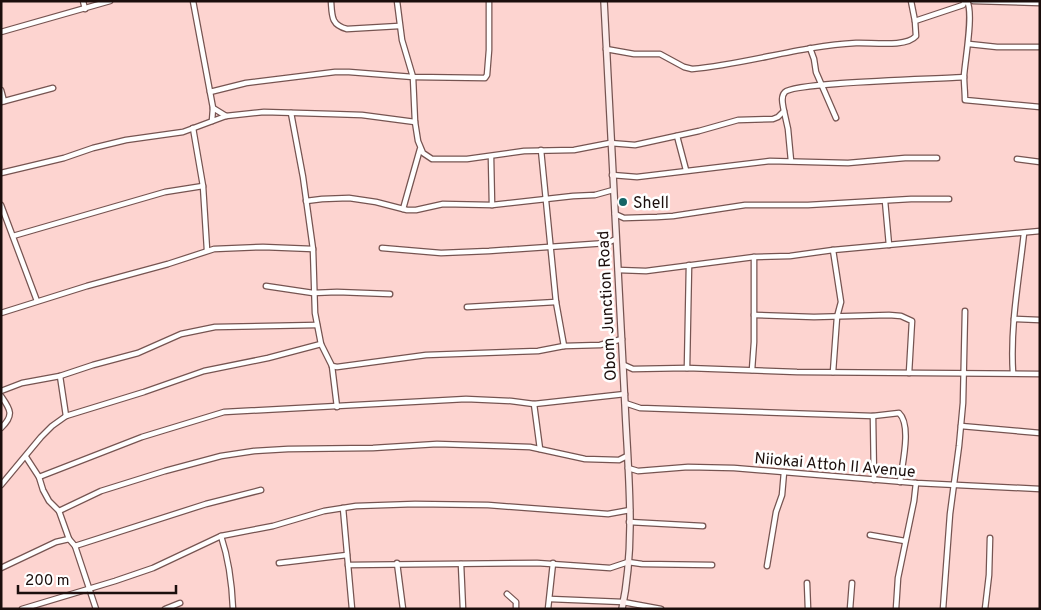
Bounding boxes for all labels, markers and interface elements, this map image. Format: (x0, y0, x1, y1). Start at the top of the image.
place label: Shell (633, 194, 669, 214)
marker: Shell (617, 196, 629, 208)
street label: Obom Junction Road (594, 230, 622, 382)
street label: Niiokai Attoh II Avenue (753, 449, 916, 483)
scale bar (18, 562, 175, 594)
text: 200 m (25, 572, 70, 591)

